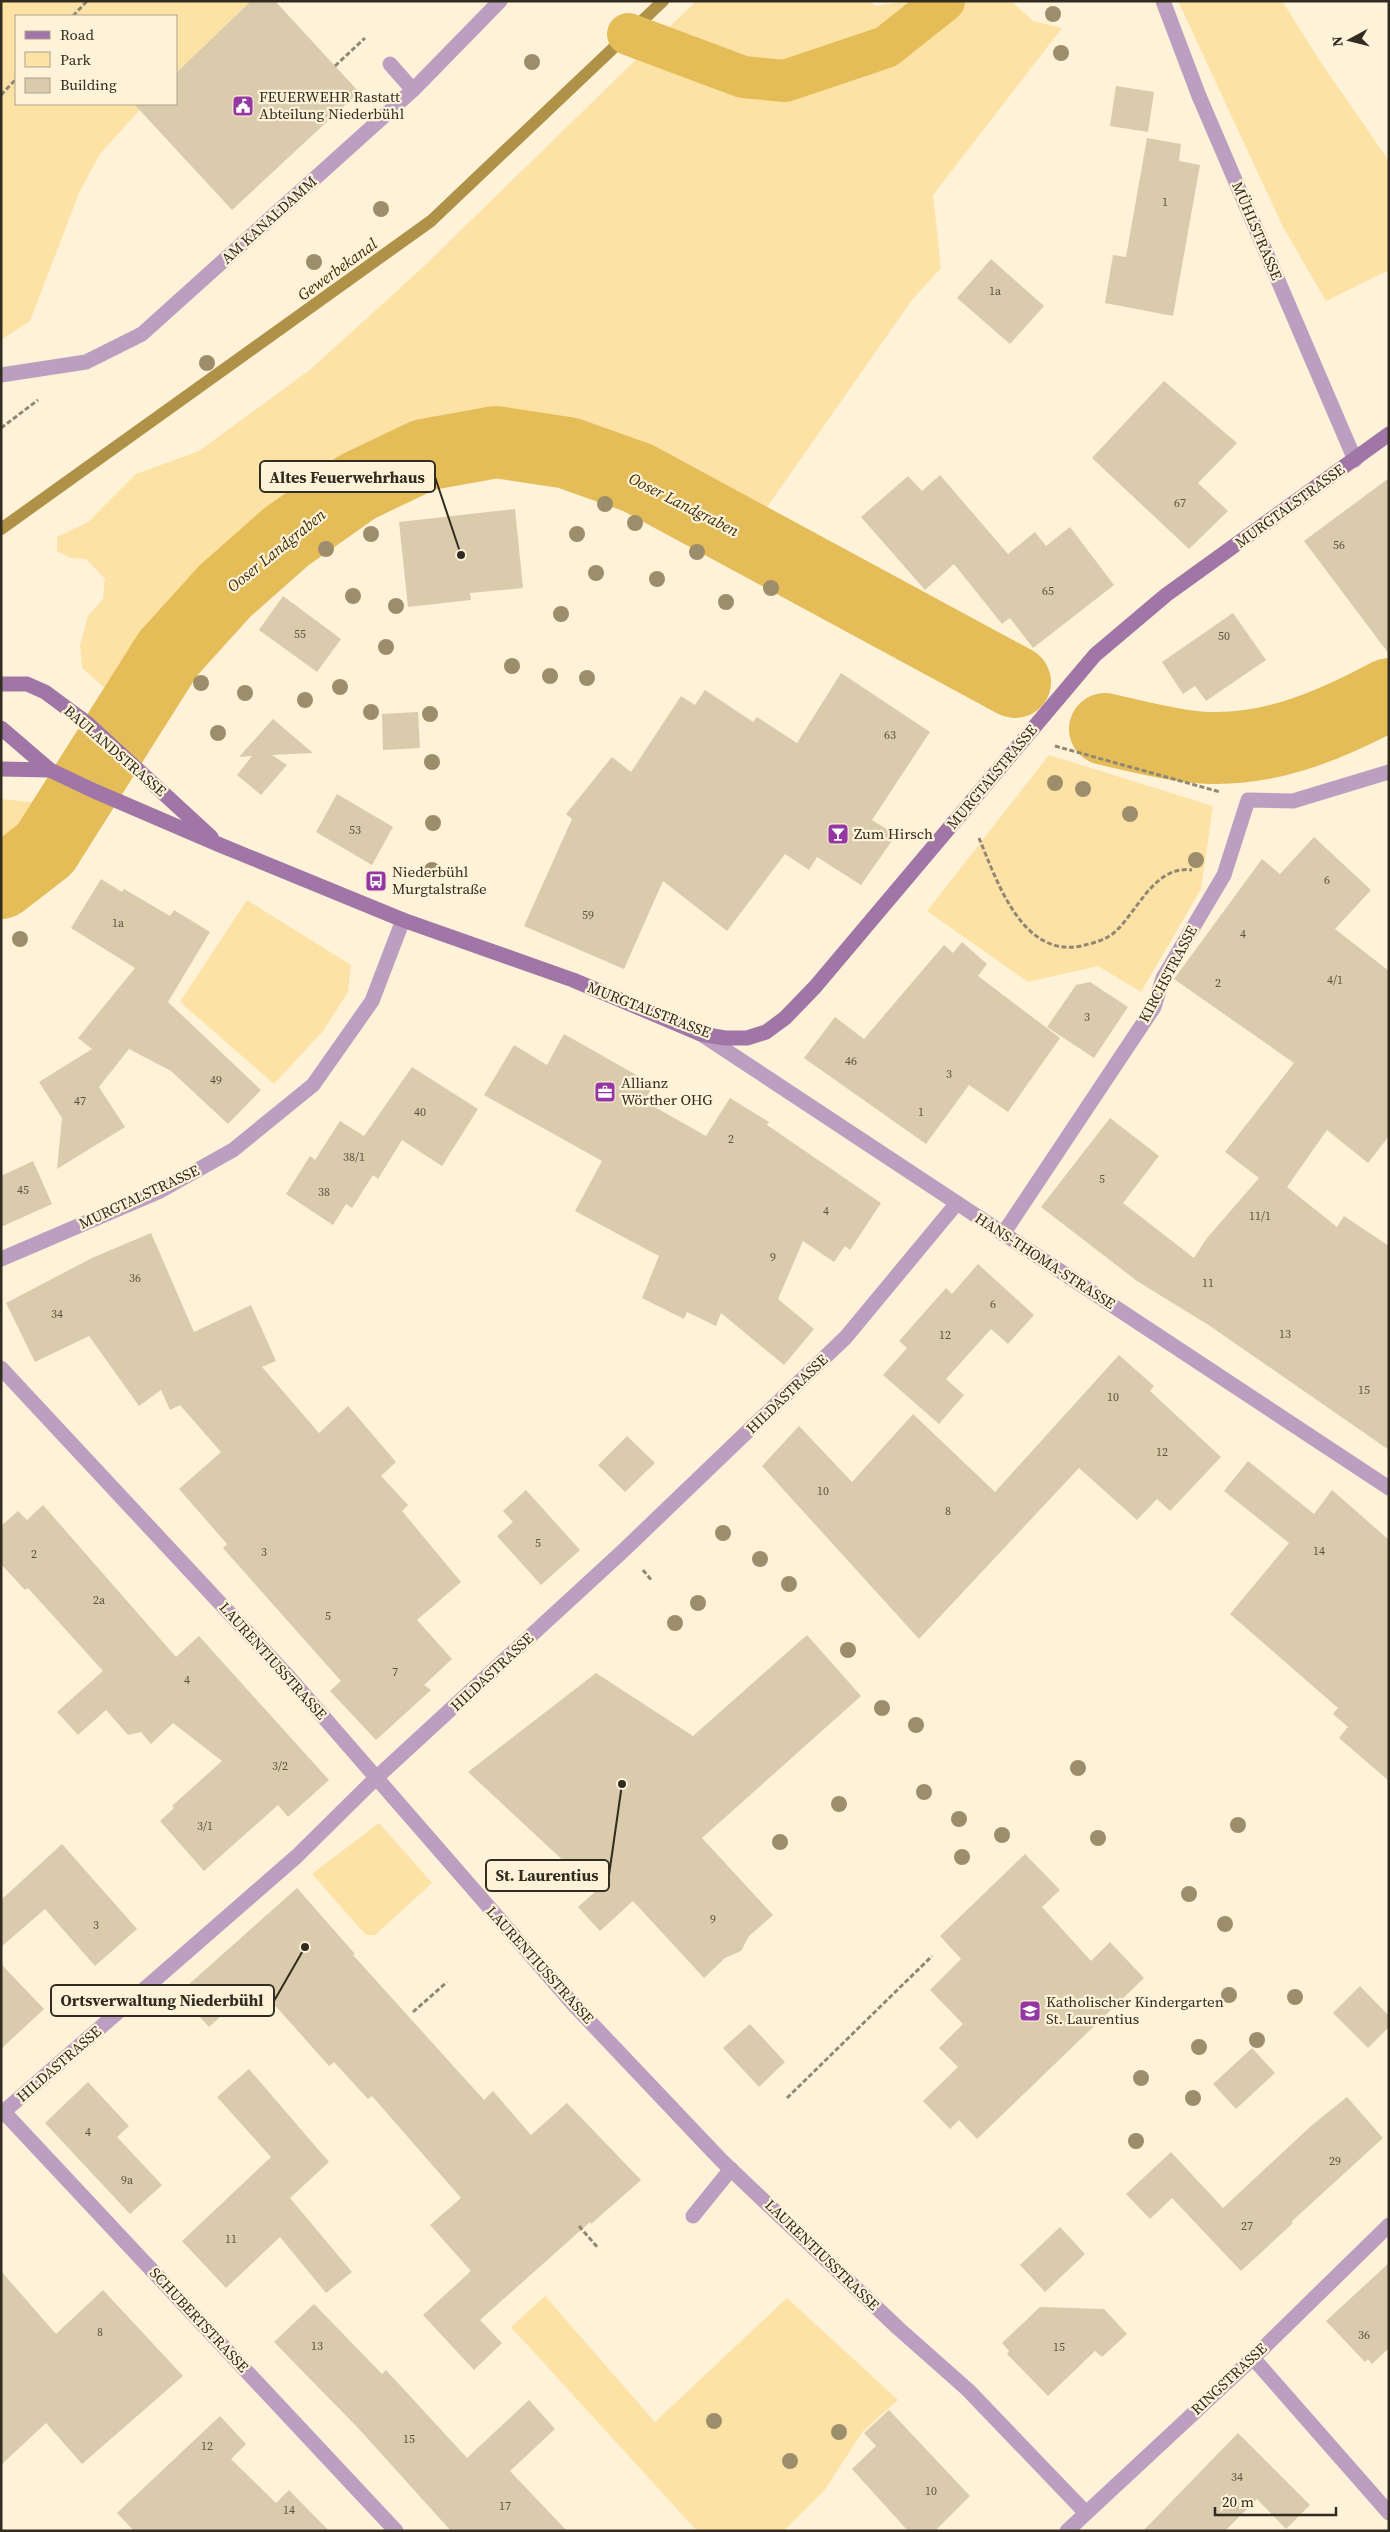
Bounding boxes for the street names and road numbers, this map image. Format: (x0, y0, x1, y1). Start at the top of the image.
street label: AM KANALDAMM (216, 171, 321, 268)
street label: MÜHLSTRASSE (1227, 178, 1288, 283)
street label: MURGTALSTRASSE (1231, 459, 1349, 553)
street label: BAULANDSTRASSE (60, 700, 171, 801)
street label: MURGTALSTRASSE (942, 720, 1042, 833)
street label: KIRCHSTRASSE (1133, 922, 1202, 1026)
street label: MURGTALSTRASSE (584, 976, 714, 1043)
street label: MURGTALSTRASSE (75, 1159, 202, 1234)
street label: HANS-THOMA-STRASSE (971, 1207, 1119, 1314)
street label: HILDASTRASSE (741, 1349, 832, 1438)
street label: LAURENTIUSSTRASSE (215, 1597, 332, 1724)
street label: HILDASTRASSE (446, 1628, 538, 1716)
street label: LAURENTIUSSTRASSE (482, 1901, 599, 2028)
street label: HILDASTRASSE (12, 2021, 106, 2106)
street label: LAURENTIUSSTRASSE (761, 2194, 884, 2315)
street label: SCHUBERTSTRASSE (145, 2263, 254, 2377)
street label: RINGSTRASSE (1186, 2338, 1271, 2419)

